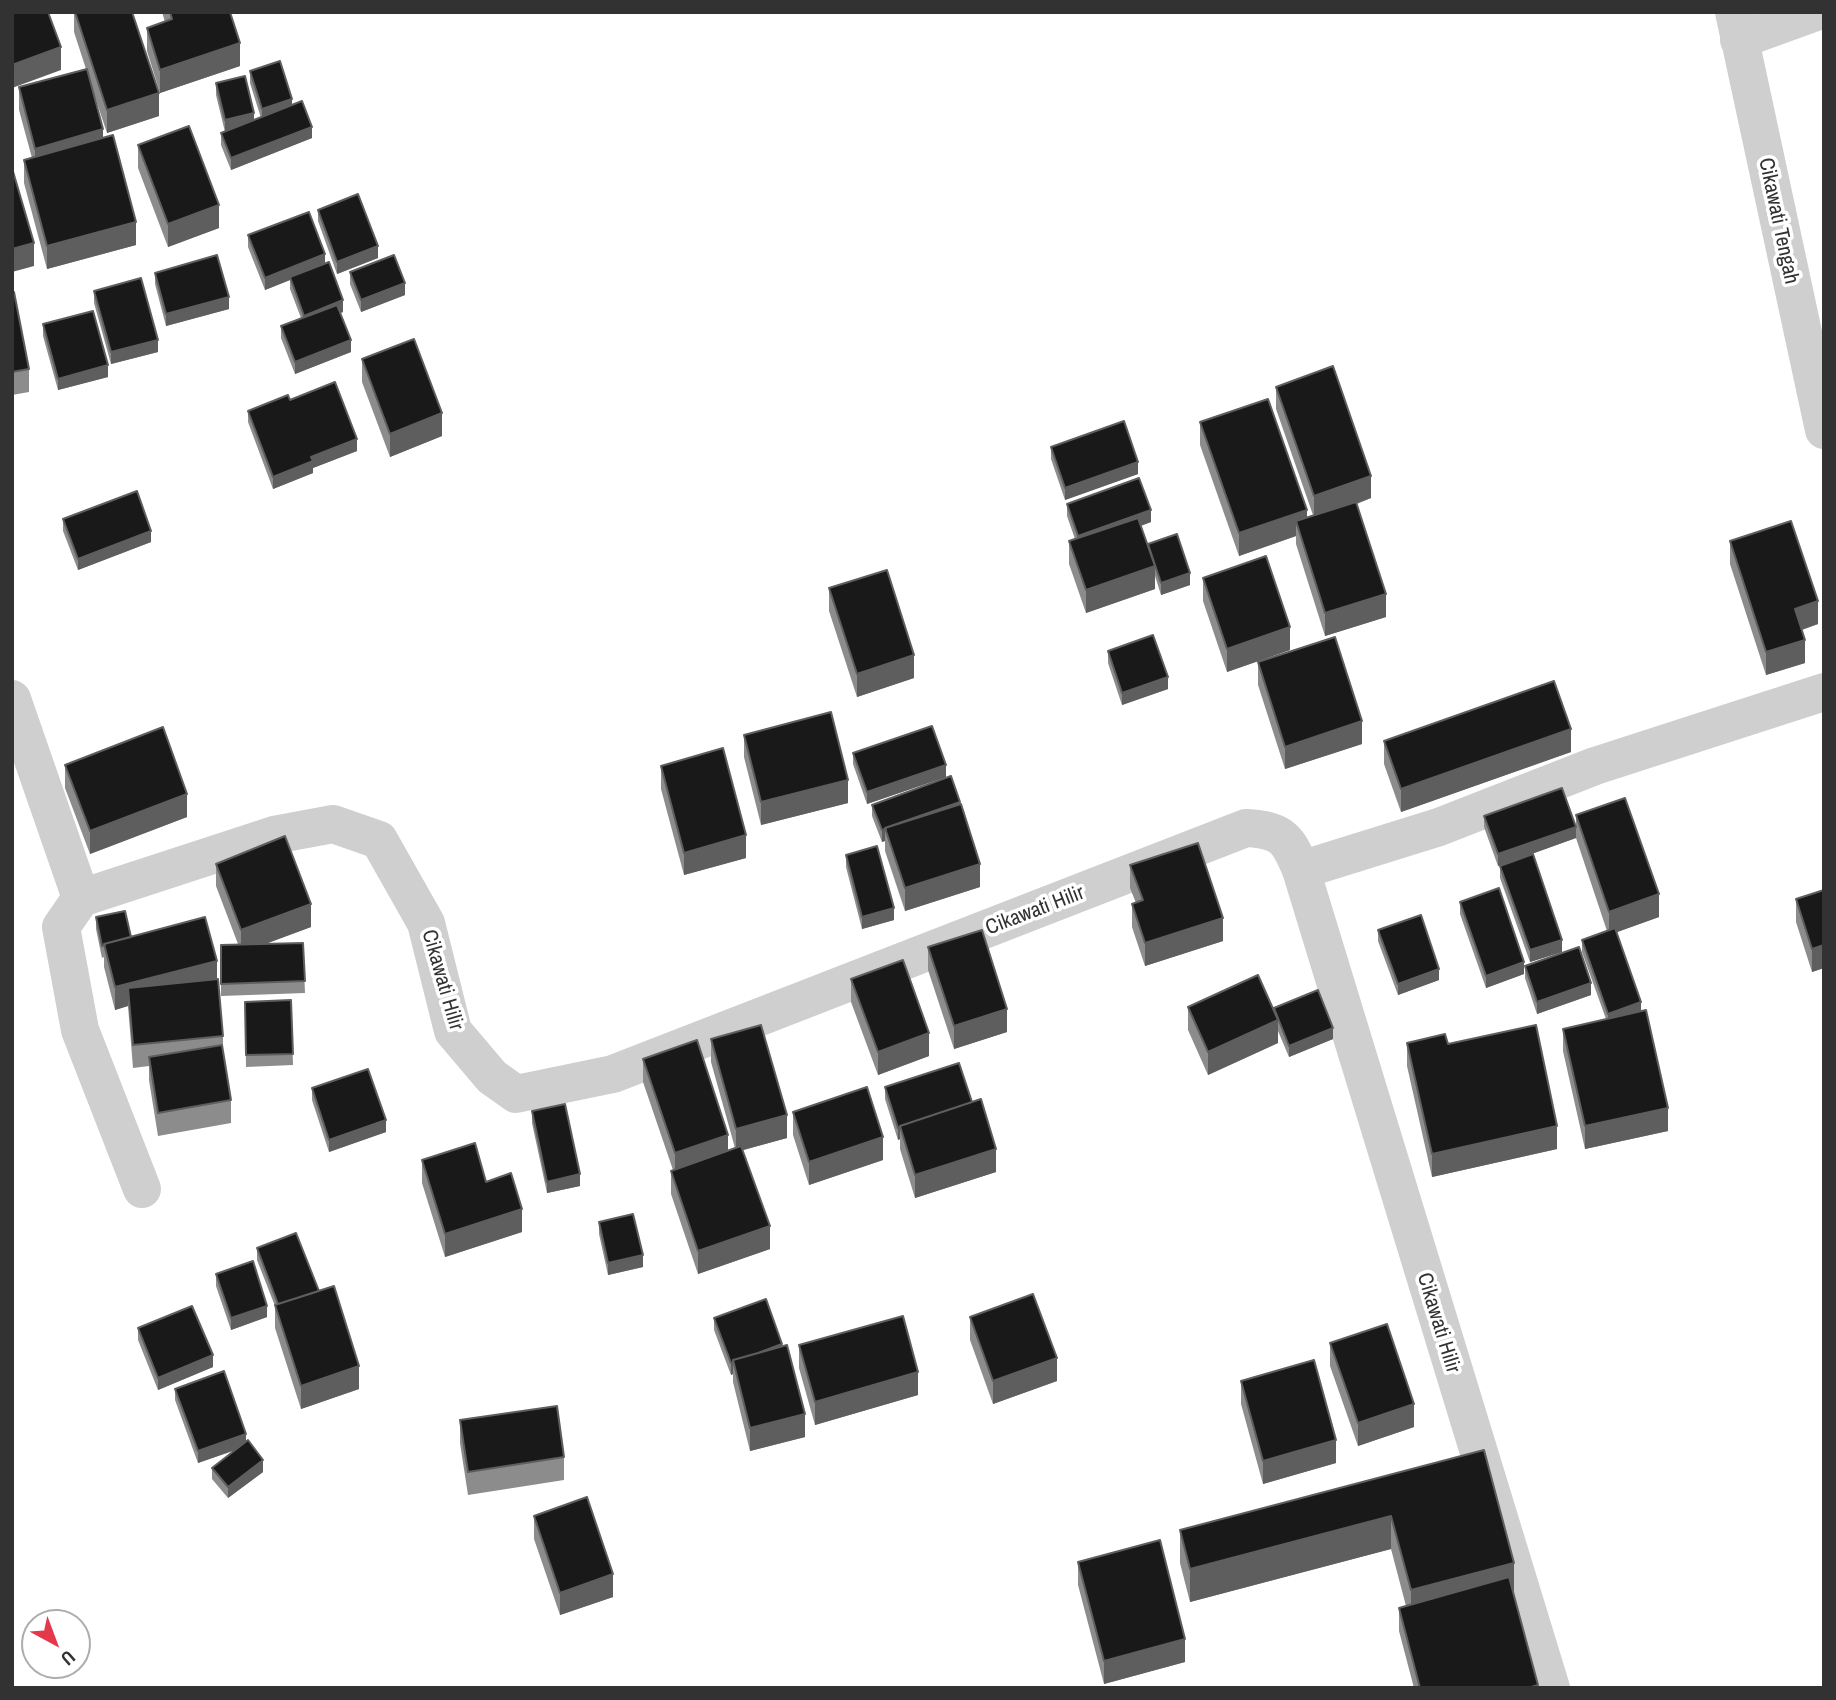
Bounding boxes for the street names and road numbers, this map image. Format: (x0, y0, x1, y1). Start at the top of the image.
street label: Cikawati Tengah (1752, 156, 1804, 286)
street label: Cikawati Hilir (982, 881, 1088, 941)
street label: Cikawati Hilir (416, 927, 468, 1033)
street label: Cikawati Hilir (1411, 1270, 1465, 1376)

